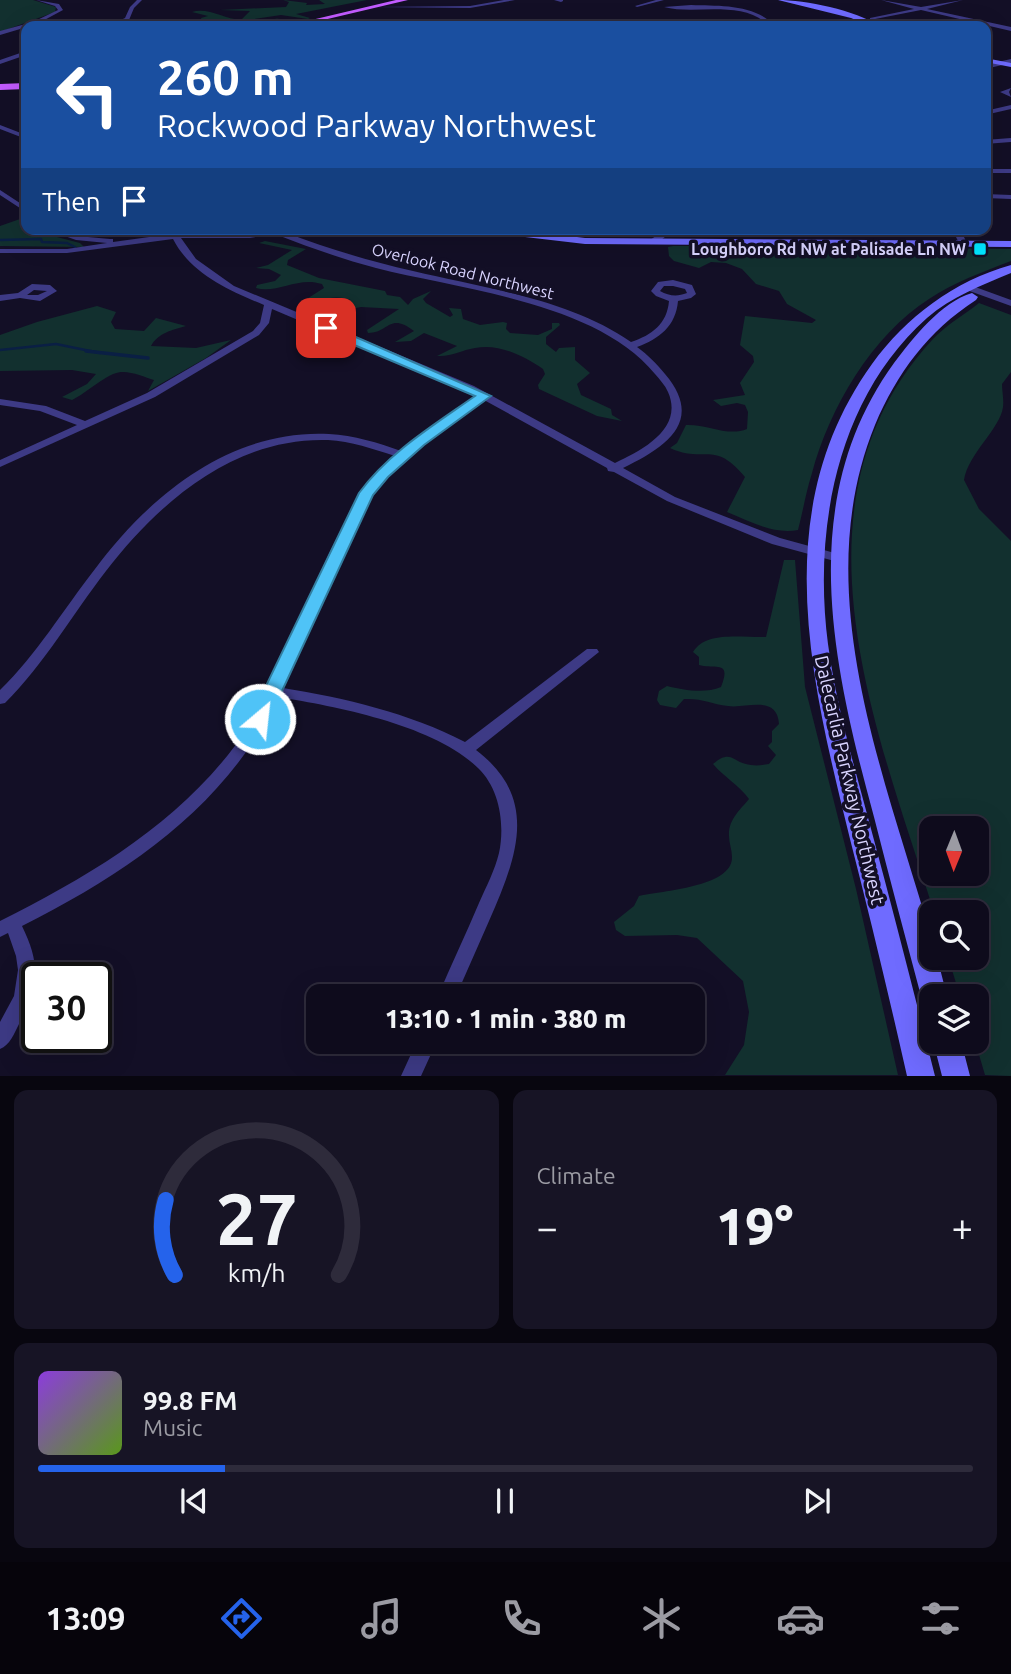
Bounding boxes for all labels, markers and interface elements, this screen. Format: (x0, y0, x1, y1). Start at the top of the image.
icon: left (42, 49, 133, 140)
text: 260 m (157, 49, 294, 104)
text: Rockwood Parkway Northwest (157, 107, 596, 143)
icon: arrive (115, 182, 153, 220)
text: Then (42, 187, 101, 216)
street label: Overlook Road Northwest (370, 240, 557, 303)
place label: Loughboro Rd NW at Palisade Ln NW (691, 240, 966, 258)
marker: Loughboro Rd NW at Palisade Ln NW (972, 241, 988, 257)
pin (296, 298, 356, 358)
icon: arrive (307, 309, 345, 347)
street label: Dalecarlia Parkway Northwest (811, 653, 890, 907)
position arrow (223, 682, 297, 756)
north arrow (919, 816, 989, 886)
map controls (919, 816, 989, 1054)
button: search (919, 900, 989, 970)
speed limit sign: 30 (21, 962, 112, 1053)
button: layers (919, 984, 989, 1054)
text: 13:10 · 1 min · 380 m (385, 1004, 626, 1033)
text: Climate (537, 1163, 616, 1188)
text: 27 (215, 1178, 297, 1260)
text: 19° (716, 1197, 794, 1255)
text: − (537, 1206, 558, 1248)
text: + (952, 1206, 973, 1248)
text: km/h (227, 1259, 285, 1287)
text: 99.8 FM (143, 1386, 237, 1415)
text: Music (143, 1415, 202, 1440)
icon: previous (175, 1482, 213, 1520)
icon: pause (486, 1482, 524, 1520)
icon: next (798, 1482, 836, 1520)
icon: directions (217, 1594, 266, 1643)
icon: music (357, 1594, 406, 1643)
icon: phone (497, 1594, 546, 1643)
icon: climate (637, 1594, 686, 1643)
icon: car (776, 1594, 825, 1643)
icon: filters (916, 1594, 965, 1643)
text: 13:09 (45, 1600, 126, 1636)

